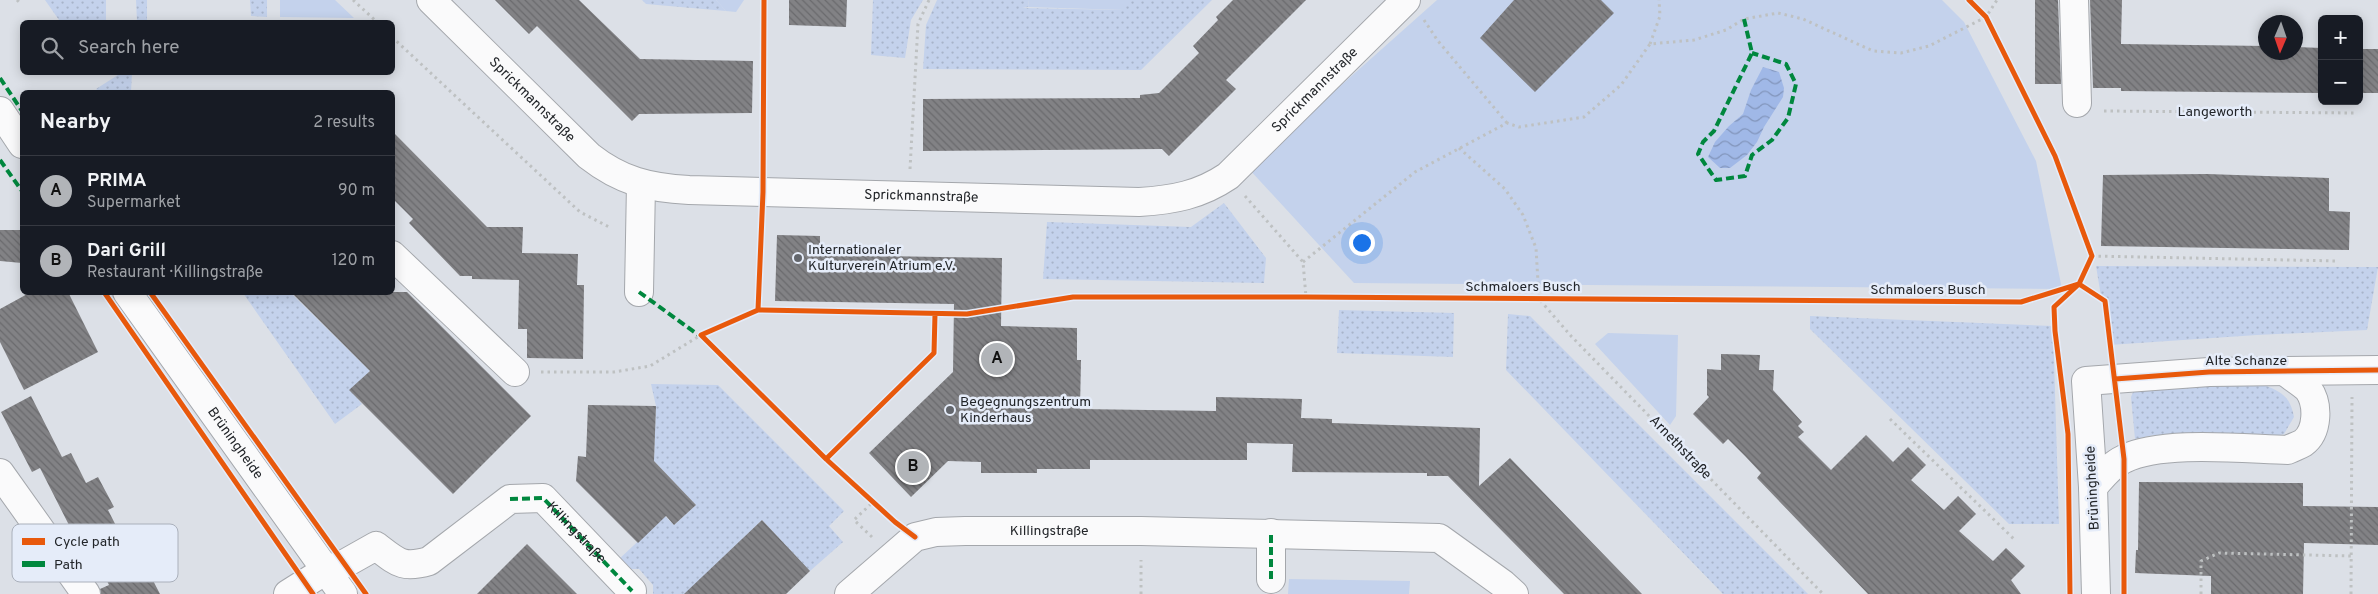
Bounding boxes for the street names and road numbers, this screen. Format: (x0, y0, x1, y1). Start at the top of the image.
street label: Sprickmannstraße (1268, 44, 1361, 136)
street label: Sprickmannstraße (485, 54, 579, 146)
street label: Langeworth (2178, 104, 2252, 121)
street label: Sprickmannstraße (864, 186, 979, 206)
street label: Schmaloers Busch (1465, 279, 1581, 296)
street label: Schmaloers Busch (1870, 282, 1986, 299)
street label: Alte Schanze (2205, 353, 2287, 370)
street label: Brüningheide (204, 404, 267, 483)
street label: Arnethstraße (1645, 413, 1715, 483)
street label: Brüningheide (2082, 445, 2104, 531)
street label: Killingstraße (543, 498, 610, 567)
street label: Killingstraße (1010, 523, 1089, 540)

